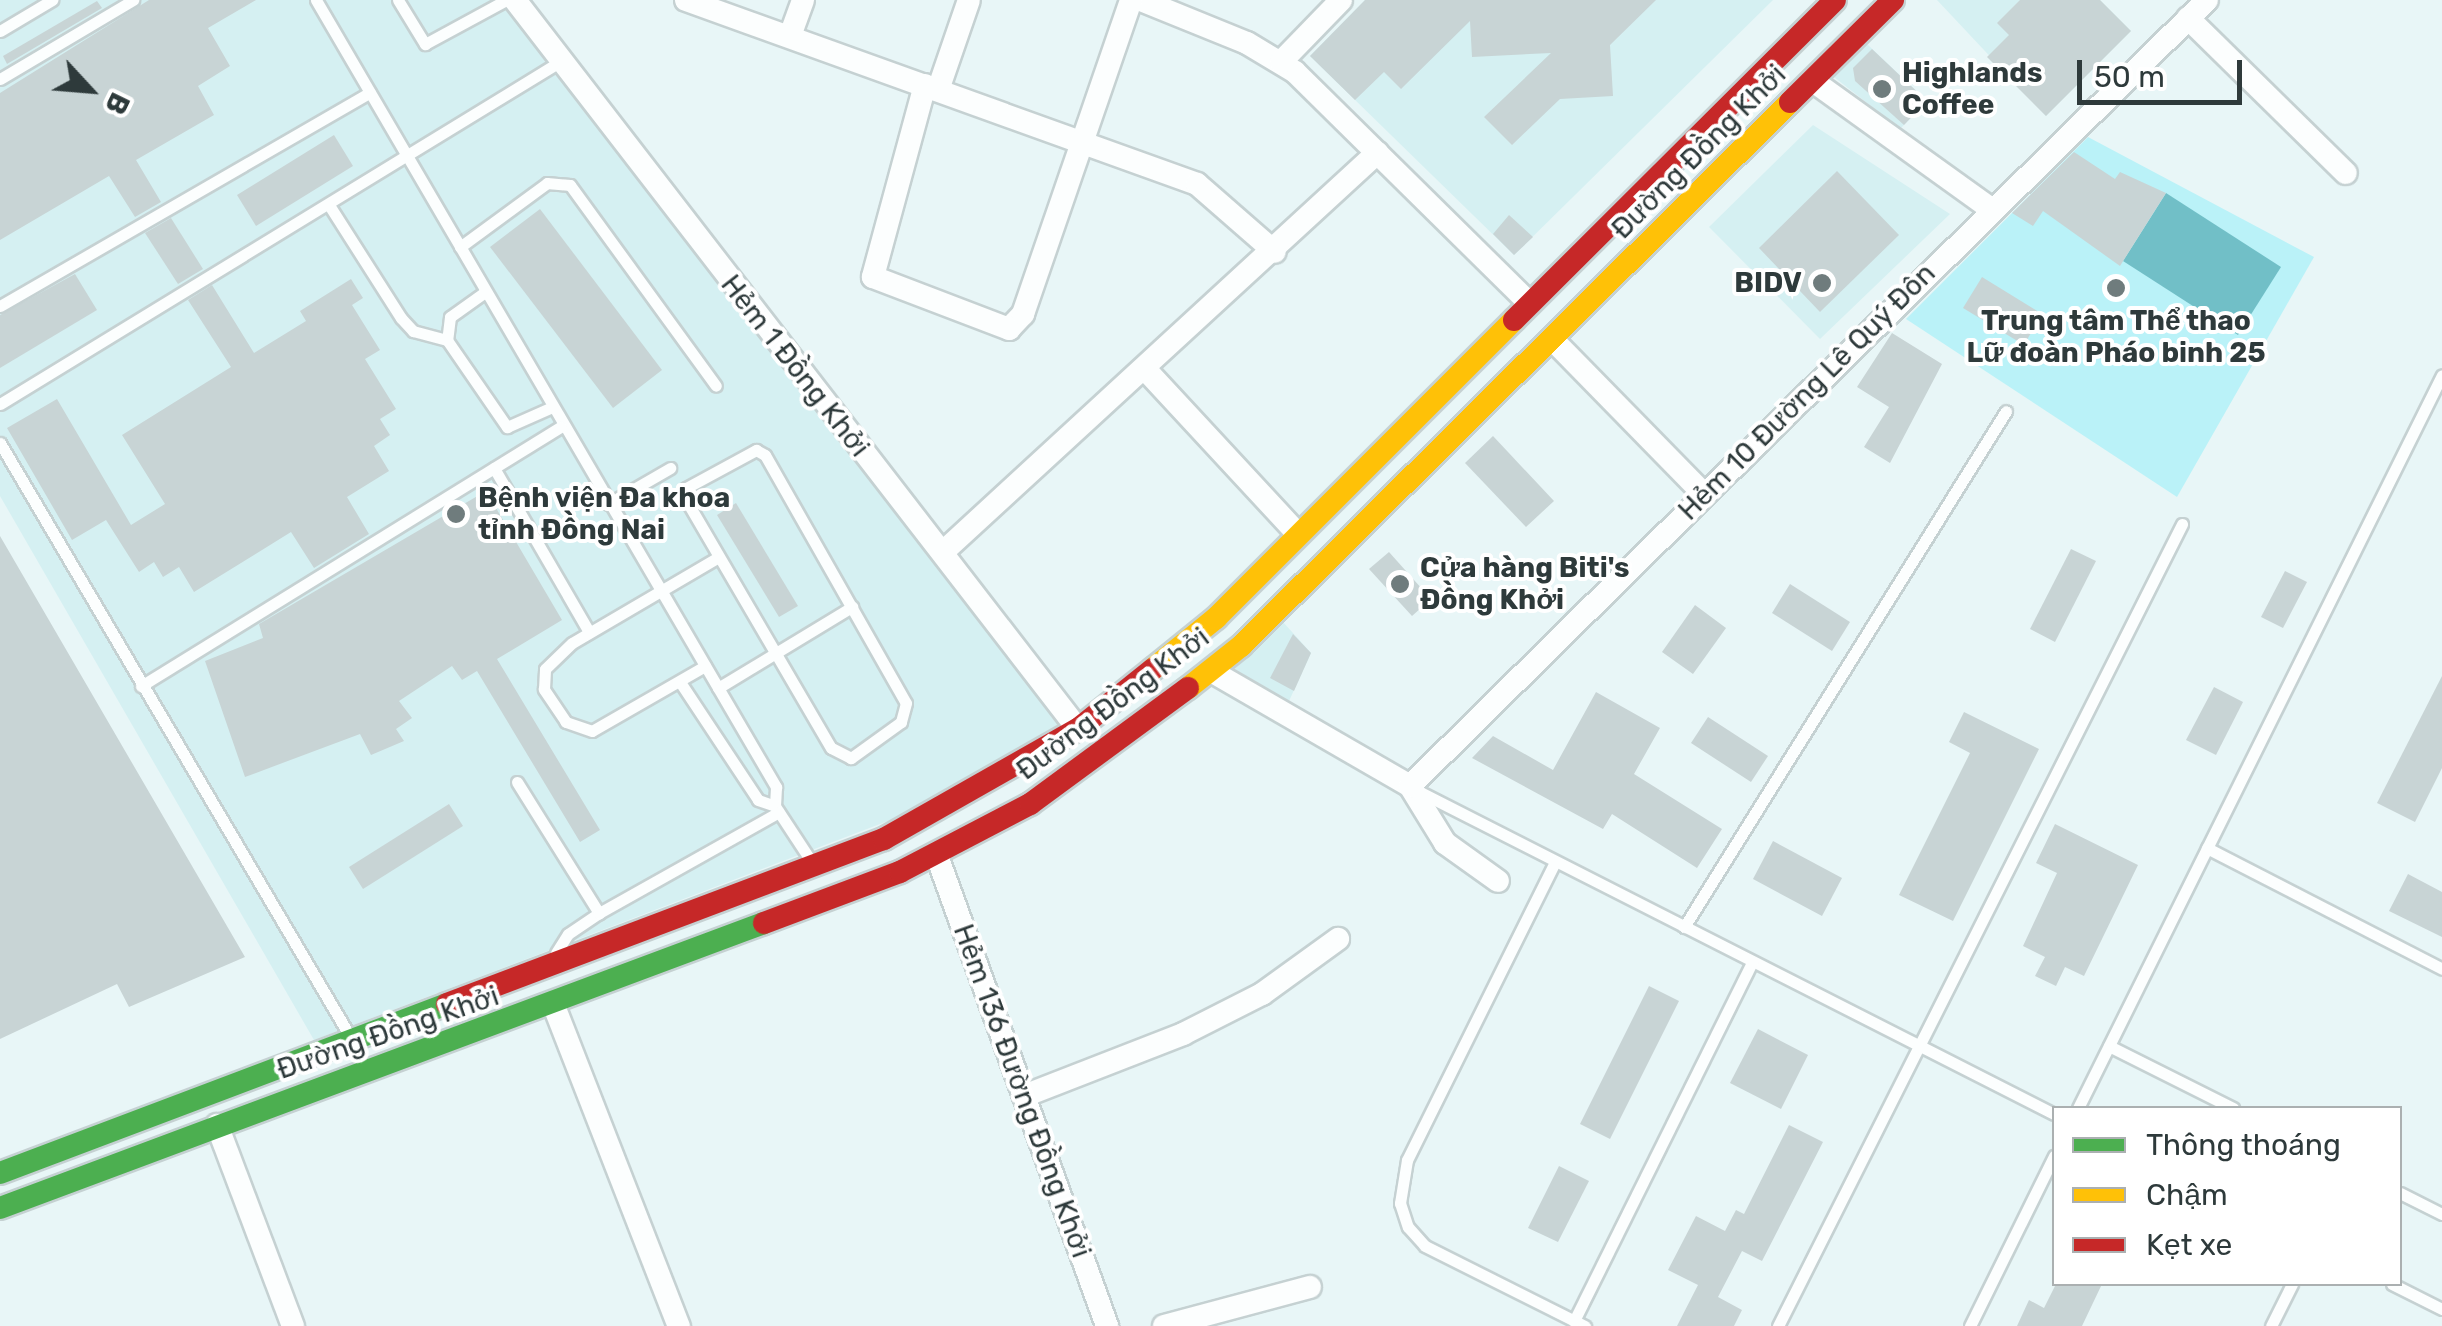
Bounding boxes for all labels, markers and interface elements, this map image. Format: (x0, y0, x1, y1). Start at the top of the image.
north arrow (40, 40, 140, 140)
scale bar (2082, 40, 2247, 102)
place label: Highlands Coffee (1902, 56, 2043, 122)
street label: Đường Đồng Khởi (1605, 58, 1793, 246)
text: 50 m (2094, 59, 2165, 95)
marker: Highlands Coffee (1871, 78, 1893, 100)
text: B (98, 87, 137, 119)
street label: Hẻm 10 Đường Lê Quý Đôn (1671, 256, 1943, 528)
place label: BIDV (1734, 266, 1802, 300)
street label: Hẻm 1 Đồng Khởi (714, 268, 876, 464)
marker: BIDV (1811, 272, 1833, 294)
marker: Trung tâm Thể thao Lữ đoàn Pháo binh 25 (2105, 277, 2127, 299)
place label: Trung tâm Thể thao Lữ đoàn Pháo binh 25 (1966, 304, 2266, 370)
place label: Bệnh viện Đa khoa tỉnh Đồng Nai (478, 481, 731, 547)
marker: Bệnh viện Đa khoa tỉnh Đồng Nai (443, 501, 469, 527)
place label: Cửa hàng Biti's Đồng Khởi (1420, 551, 1629, 617)
marker: Cửa hàng Biti's Đồng Khởi (1389, 573, 1411, 595)
street label: Đường Đồng Khởi (1010, 621, 1216, 787)
street label: Hẻm 136 Đường Đồng Khởi (946, 920, 1098, 1262)
street label: Đường Đồng Khởi (273, 979, 503, 1087)
legend (2052, 1106, 2402, 1286)
text: Thông thoáng (2146, 1127, 2341, 1163)
text: Chậm (2146, 1177, 2228, 1213)
text: Kẹt xe (2146, 1227, 2232, 1263)

